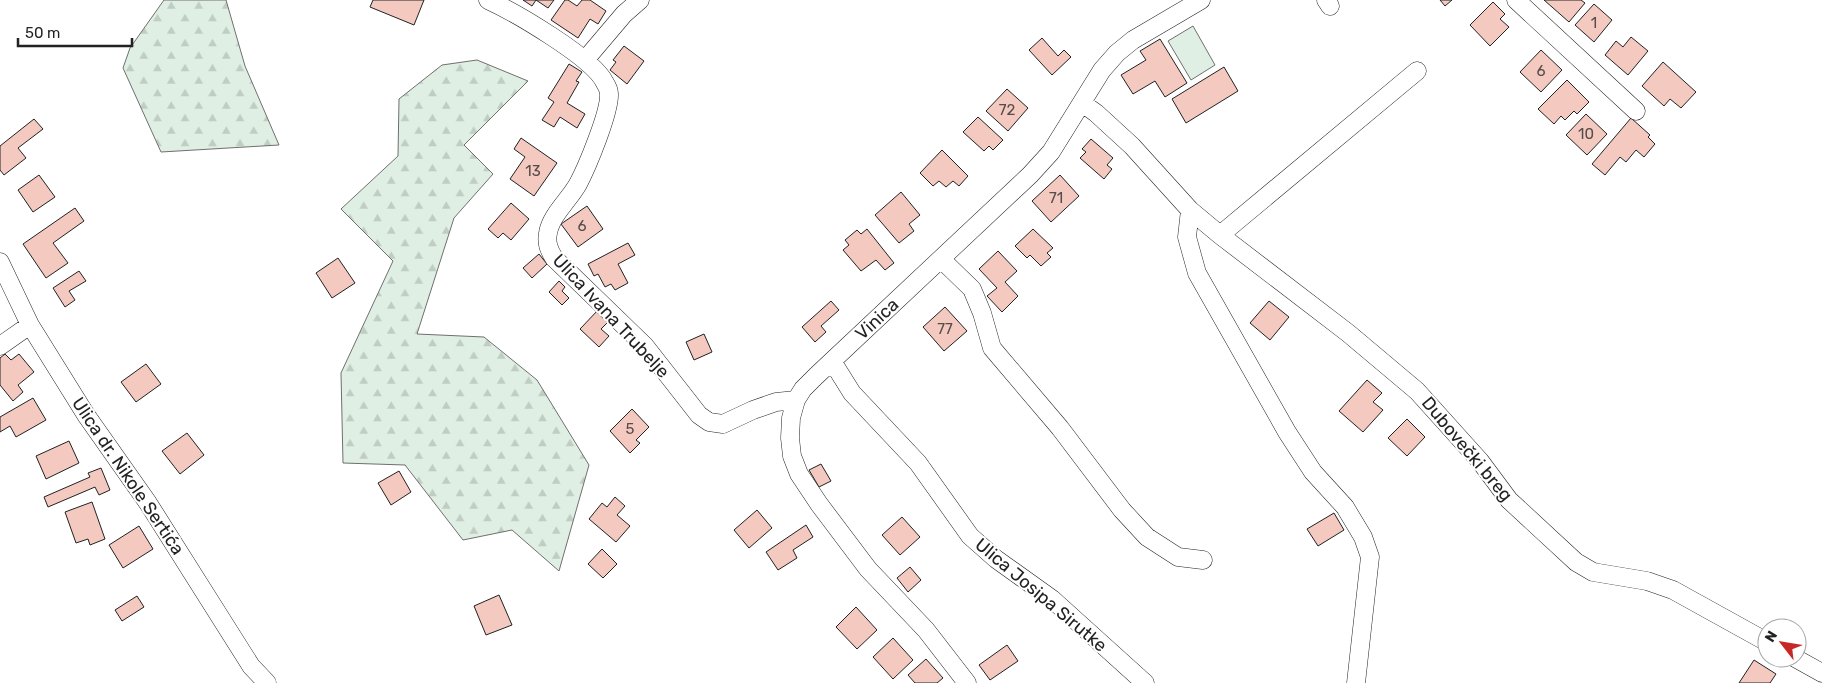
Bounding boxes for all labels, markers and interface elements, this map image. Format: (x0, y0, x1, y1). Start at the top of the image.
house number: 1 (1591, 14, 1597, 32)
scale bar (18, 15, 131, 47)
text: 50 m (25, 24, 60, 42)
house number: 6 (1536, 62, 1546, 80)
house number: 72 (999, 101, 1015, 119)
house number: 10 (1578, 125, 1594, 143)
house number: 13 (525, 162, 541, 180)
house number: 71 (1049, 189, 1063, 207)
house number: 6 (577, 217, 587, 235)
street label: Ulica Ivana Trubelje (548, 249, 674, 383)
street label: Vinica (851, 293, 903, 345)
house number: 77 (937, 320, 953, 338)
street label: Dubovečki breg (1417, 392, 1517, 506)
street label: Ulica dr. Nikole Sertića (67, 393, 189, 559)
house number: 5 (626, 420, 635, 438)
street label: Ulica Josipa Sirutke (971, 533, 1111, 657)
north arrow (1757, 618, 1807, 668)
text: N (1761, 628, 1781, 645)

